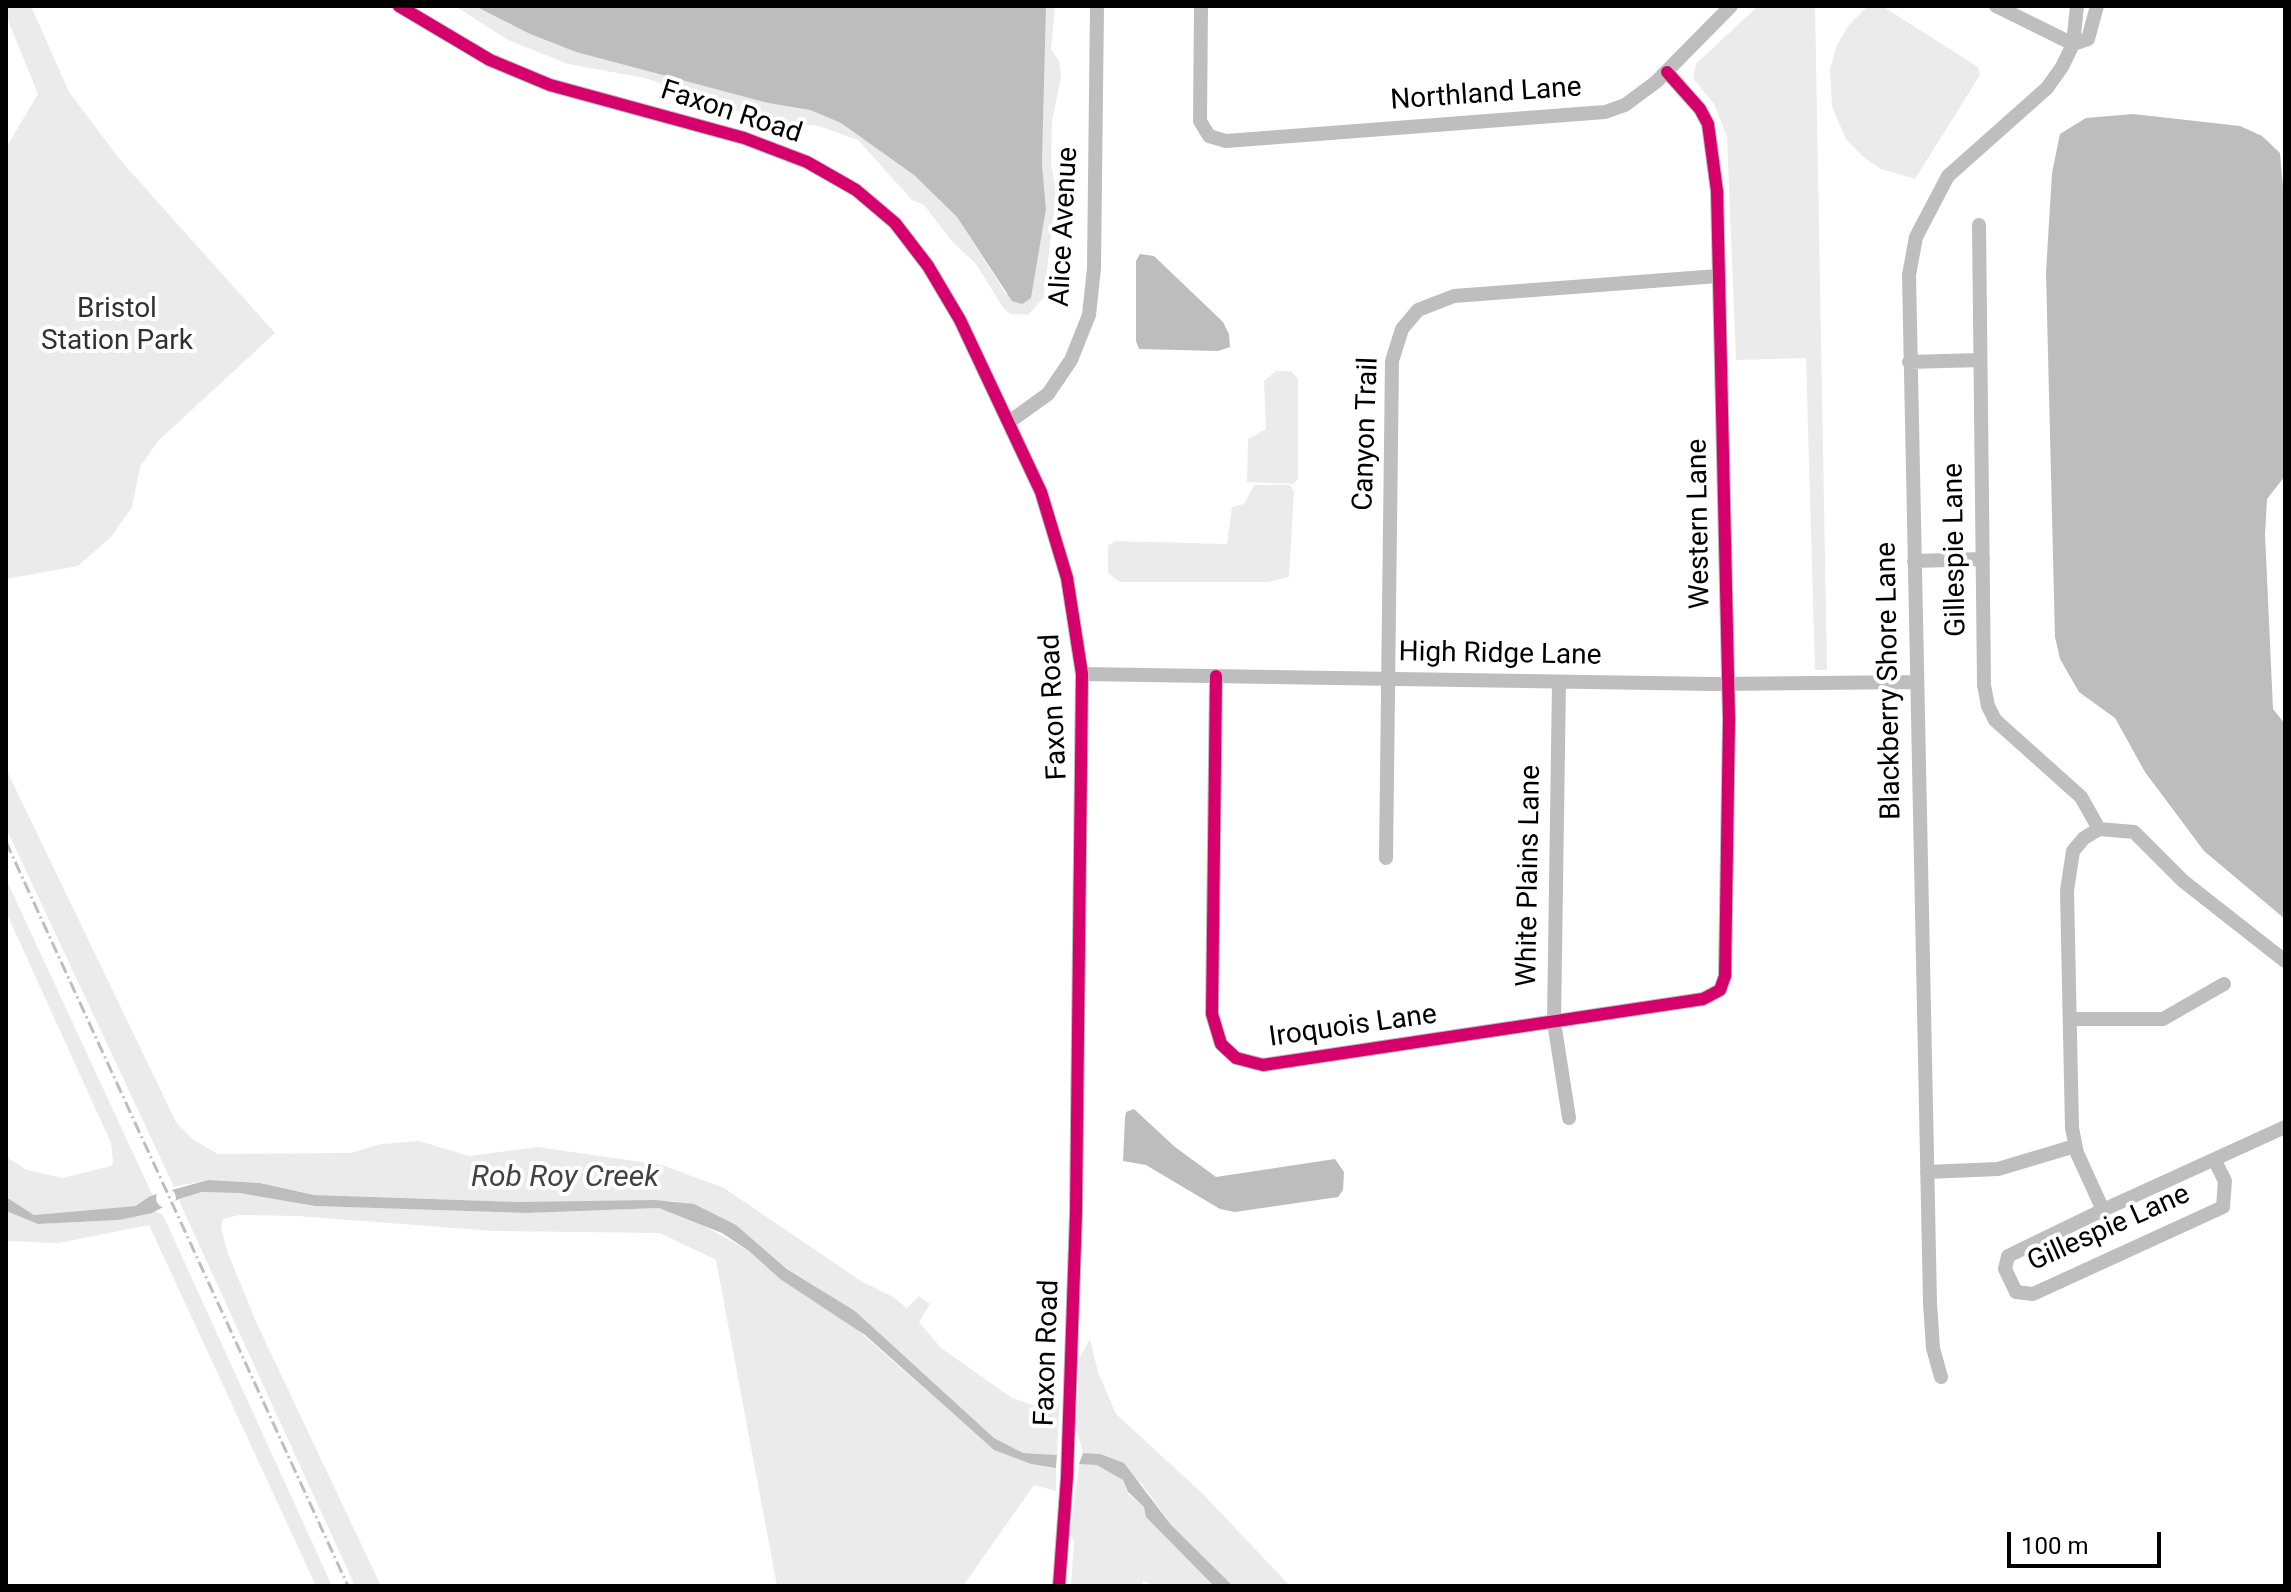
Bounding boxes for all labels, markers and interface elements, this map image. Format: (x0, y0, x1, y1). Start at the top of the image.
street label: Northland Lane (1389, 72, 1583, 118)
street label: Faxon Road (656, 74, 806, 152)
street label: Alice Avenue (1044, 146, 1086, 308)
park label: Bristol Station Park (41, 293, 193, 359)
street label: Canyon Trail (1348, 357, 1386, 511)
street label: Western Lane (1682, 439, 1718, 609)
street label: Gillespie Lane (1938, 463, 1974, 637)
street label: Blackberry Shore Lane (1871, 542, 1909, 820)
street label: Faxon Road (1034, 633, 1076, 781)
street label: High Ridge Lane (1398, 636, 1602, 674)
street label: White Plains Lane (1511, 765, 1549, 987)
street label: Iroquois Lane (1267, 999, 1439, 1055)
water label: Rob Roy Creek (471, 1160, 659, 1196)
street label: Gillespie Lane (2023, 1178, 2195, 1280)
street label: Faxon Road (1029, 1279, 1067, 1427)
scale bar (2011, 1516, 2165, 1566)
text: 100 m (2021, 1532, 2088, 1560)

